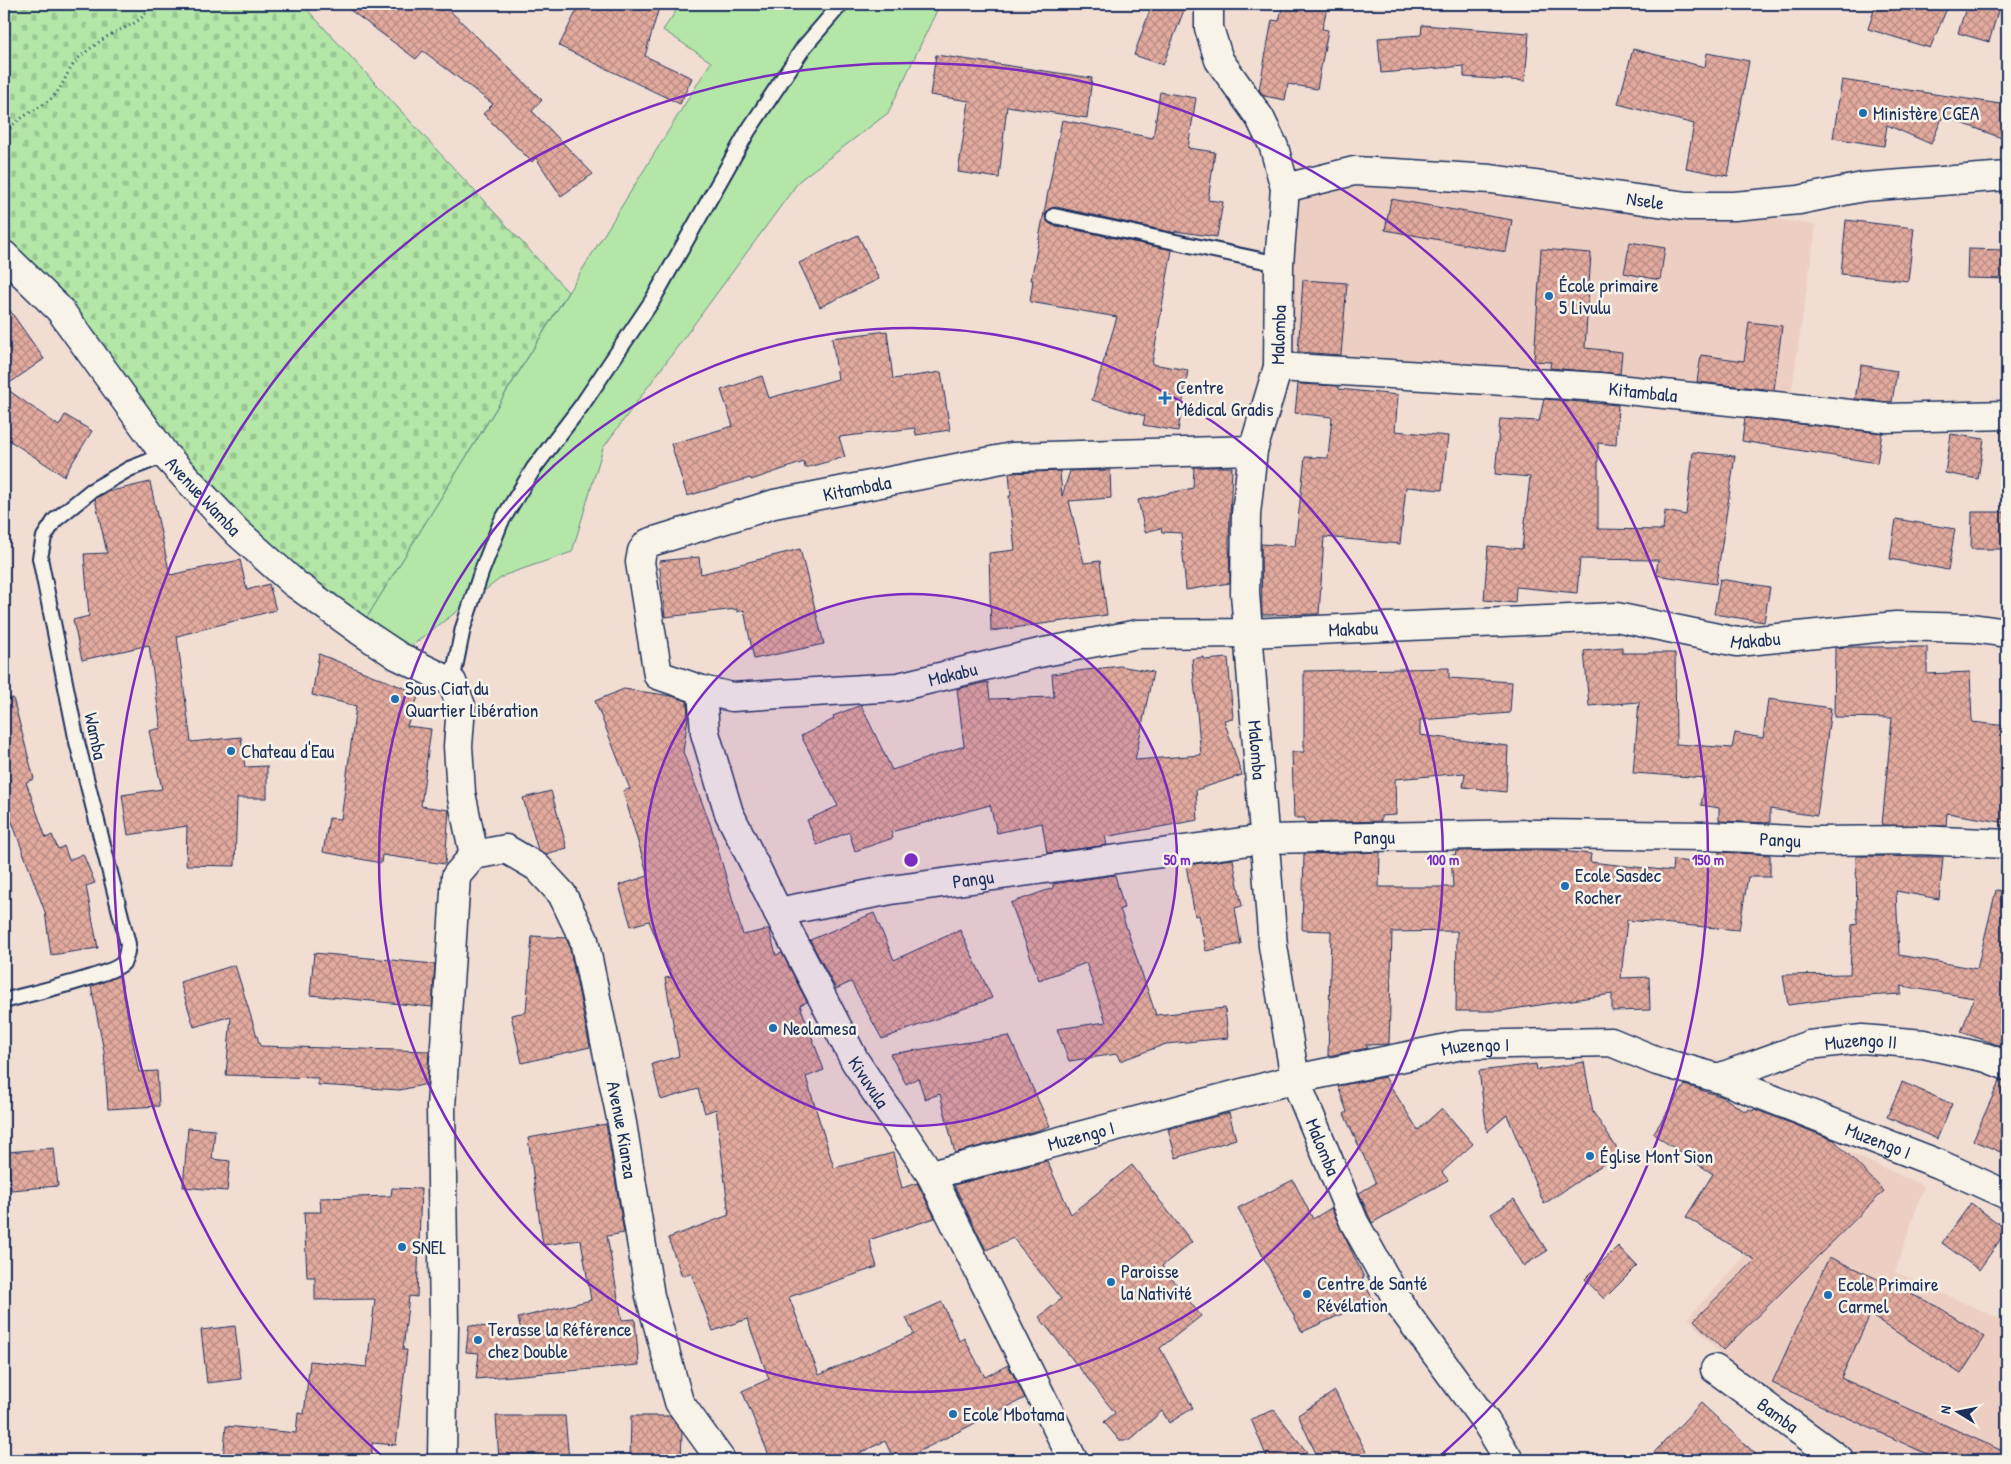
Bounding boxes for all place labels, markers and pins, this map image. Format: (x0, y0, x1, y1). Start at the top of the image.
place label: Ministère CGEA (1873, 100, 1979, 126)
marker: Ministère CGEA (1857, 107, 1869, 119)
place label: École primaire 5 Livulu (1559, 272, 1659, 320)
marker: École primaire 5 Livulu (1543, 290, 1555, 302)
place label: Centre Médical Gradis (1176, 374, 1274, 422)
marker: Centre Médical Gradis (1158, 391, 1172, 405)
place label: Sous Ciat du Quartier Libération (405, 675, 538, 723)
marker: Sous Ciat du Quartier Libération (389, 693, 401, 705)
place label: Chateau d'Eau (241, 738, 335, 764)
marker: Chateau d'Eau (225, 745, 237, 757)
centre of rings (902, 851, 920, 869)
place label: Ecole Sasdec Rocher (1575, 862, 1662, 910)
marker: Ecole Sasdec Rocher (1559, 880, 1571, 892)
place label: Neolamesa (783, 1015, 857, 1041)
marker: Neolamesa (767, 1022, 779, 1034)
place label: Église Mont Sion (1600, 1143, 1713, 1169)
marker: Église Mont Sion (1584, 1150, 1596, 1162)
place label: SNEL (412, 1234, 446, 1260)
marker: SNEL (396, 1241, 408, 1253)
place label: Paroisse la Nativité (1121, 1258, 1193, 1306)
place label: Centre de Santé Révélation (1317, 1270, 1428, 1318)
place label: Ecole Primaire Carmel (1838, 1271, 1939, 1319)
marker: Paroisse la Nativité (1105, 1276, 1117, 1288)
marker: Centre de Santé Révélation (1301, 1288, 1313, 1300)
marker: Ecole Primaire Carmel (1822, 1289, 1834, 1301)
place label: Terasse la Référence chez Double (488, 1316, 632, 1364)
marker: Terasse la Référence chez Double (472, 1334, 484, 1346)
place label: Ecole Mbotama (963, 1401, 1065, 1427)
marker: Ecole Mbotama (947, 1408, 959, 1420)

